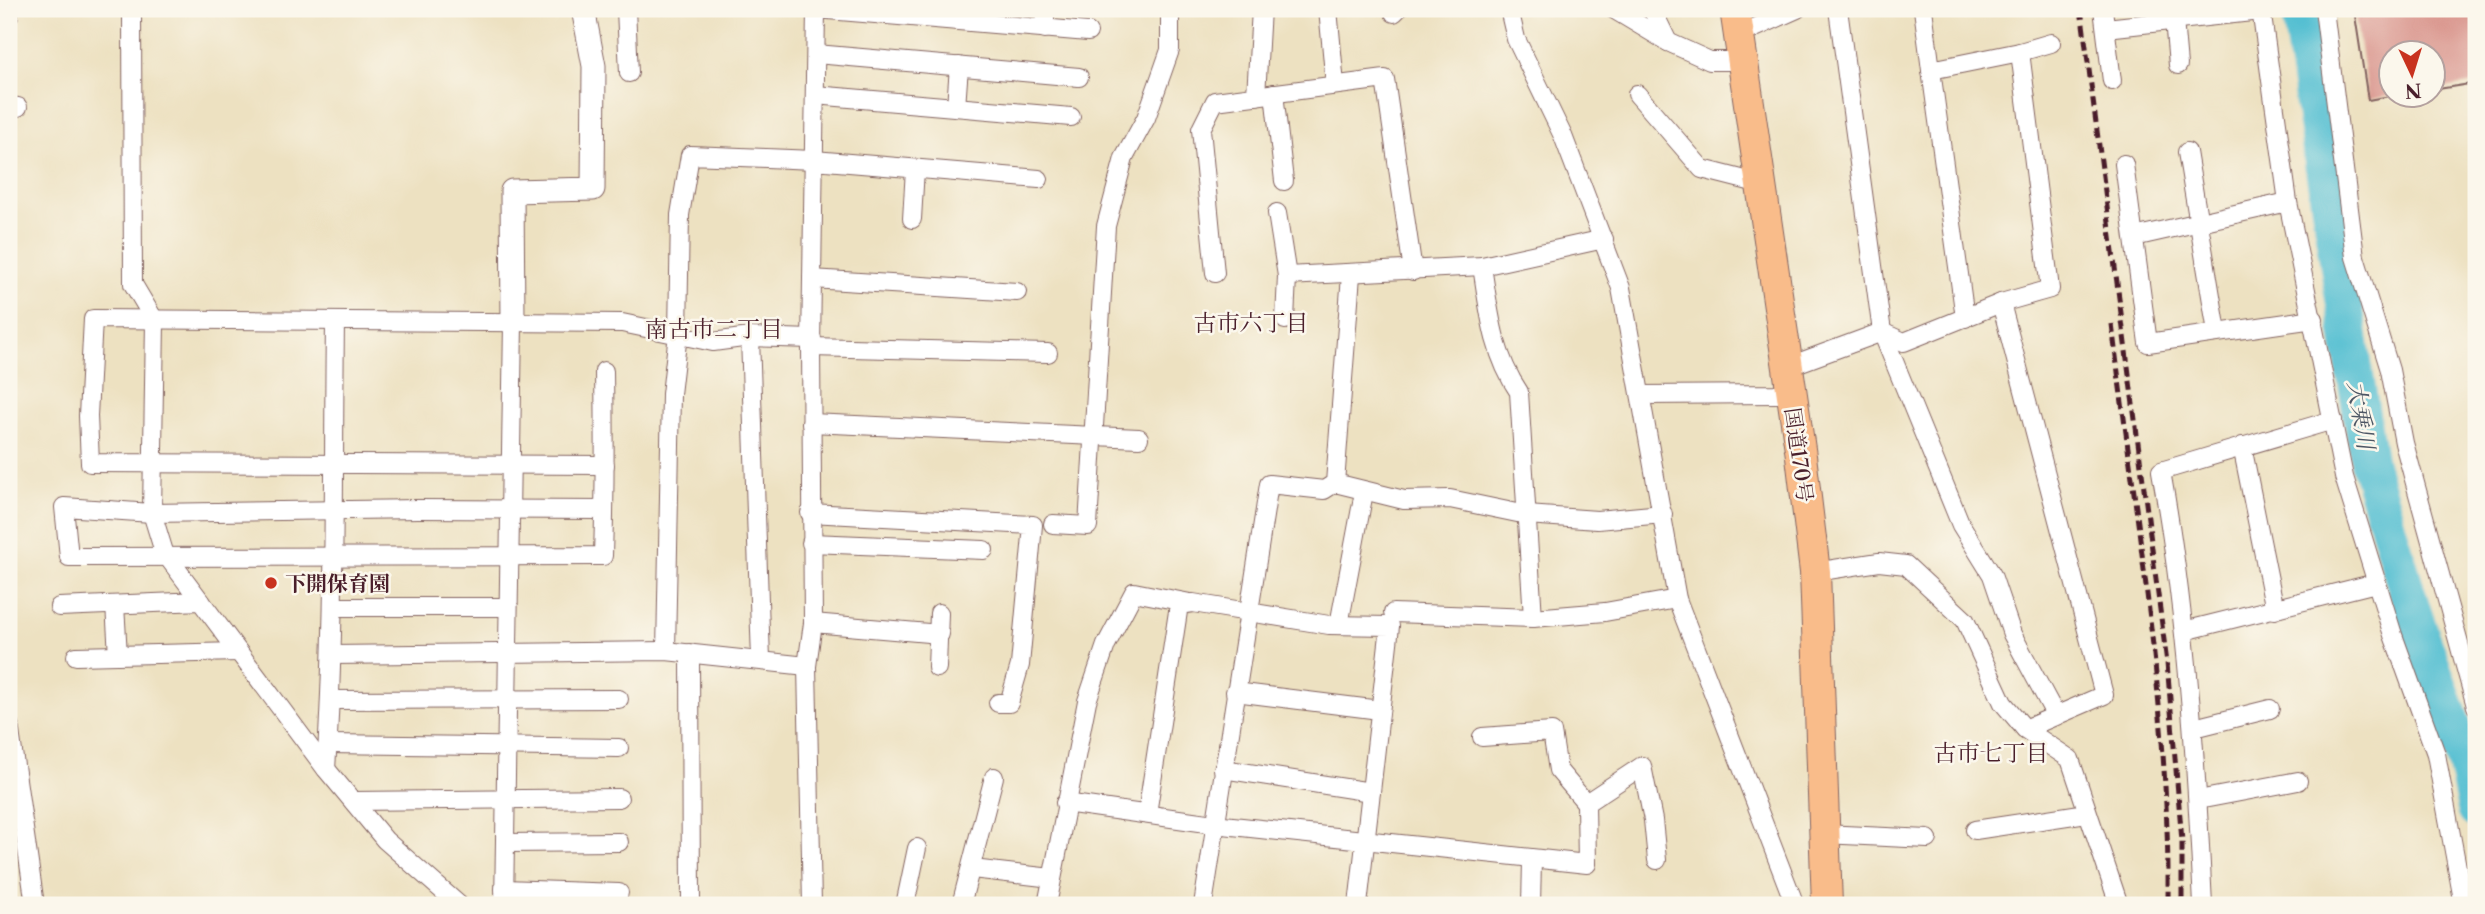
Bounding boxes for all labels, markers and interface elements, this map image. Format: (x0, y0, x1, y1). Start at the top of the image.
north arrow (2376, 38, 2446, 108)
text: N (2404, 78, 2422, 103)
district label: 古市六丁目 (1194, 309, 1309, 337)
district label: 南古市二丁目 (645, 315, 783, 343)
water label: 大乗川 (2342, 379, 2381, 454)
street label: 国道170号 (1780, 406, 1818, 504)
place label: 下開保育園 (285, 571, 390, 596)
marker: 下開保育園 (263, 575, 279, 591)
district label: 古市七丁目 (1934, 739, 2049, 767)

